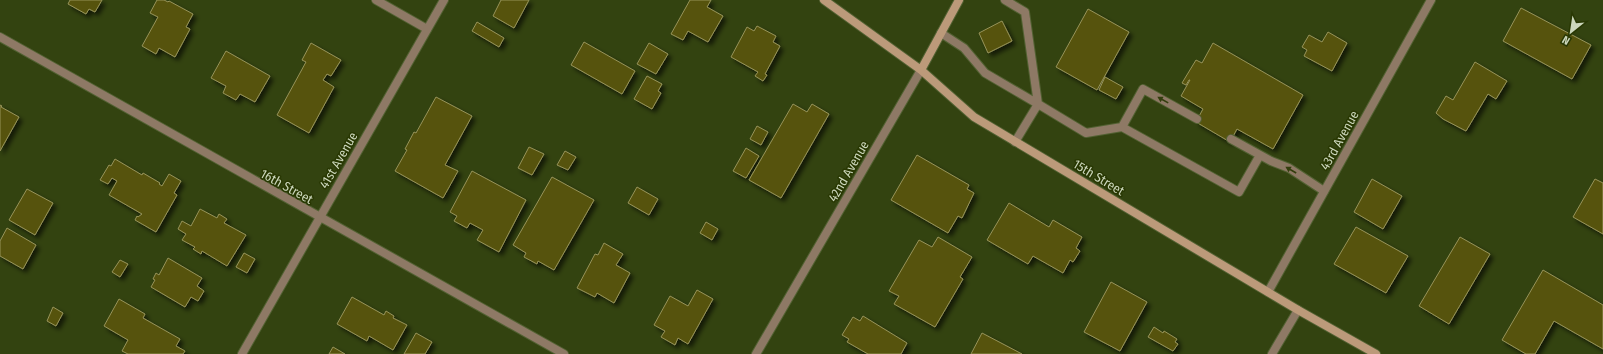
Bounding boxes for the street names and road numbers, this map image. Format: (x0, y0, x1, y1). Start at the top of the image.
street label: 43rd Avenue (1317, 108, 1362, 172)
street label: 41st Avenue (316, 129, 361, 191)
street label: 42nd Avenue (825, 138, 872, 204)
street label: 15th Street (1070, 156, 1128, 199)
street label: 16th Street (258, 166, 316, 207)

